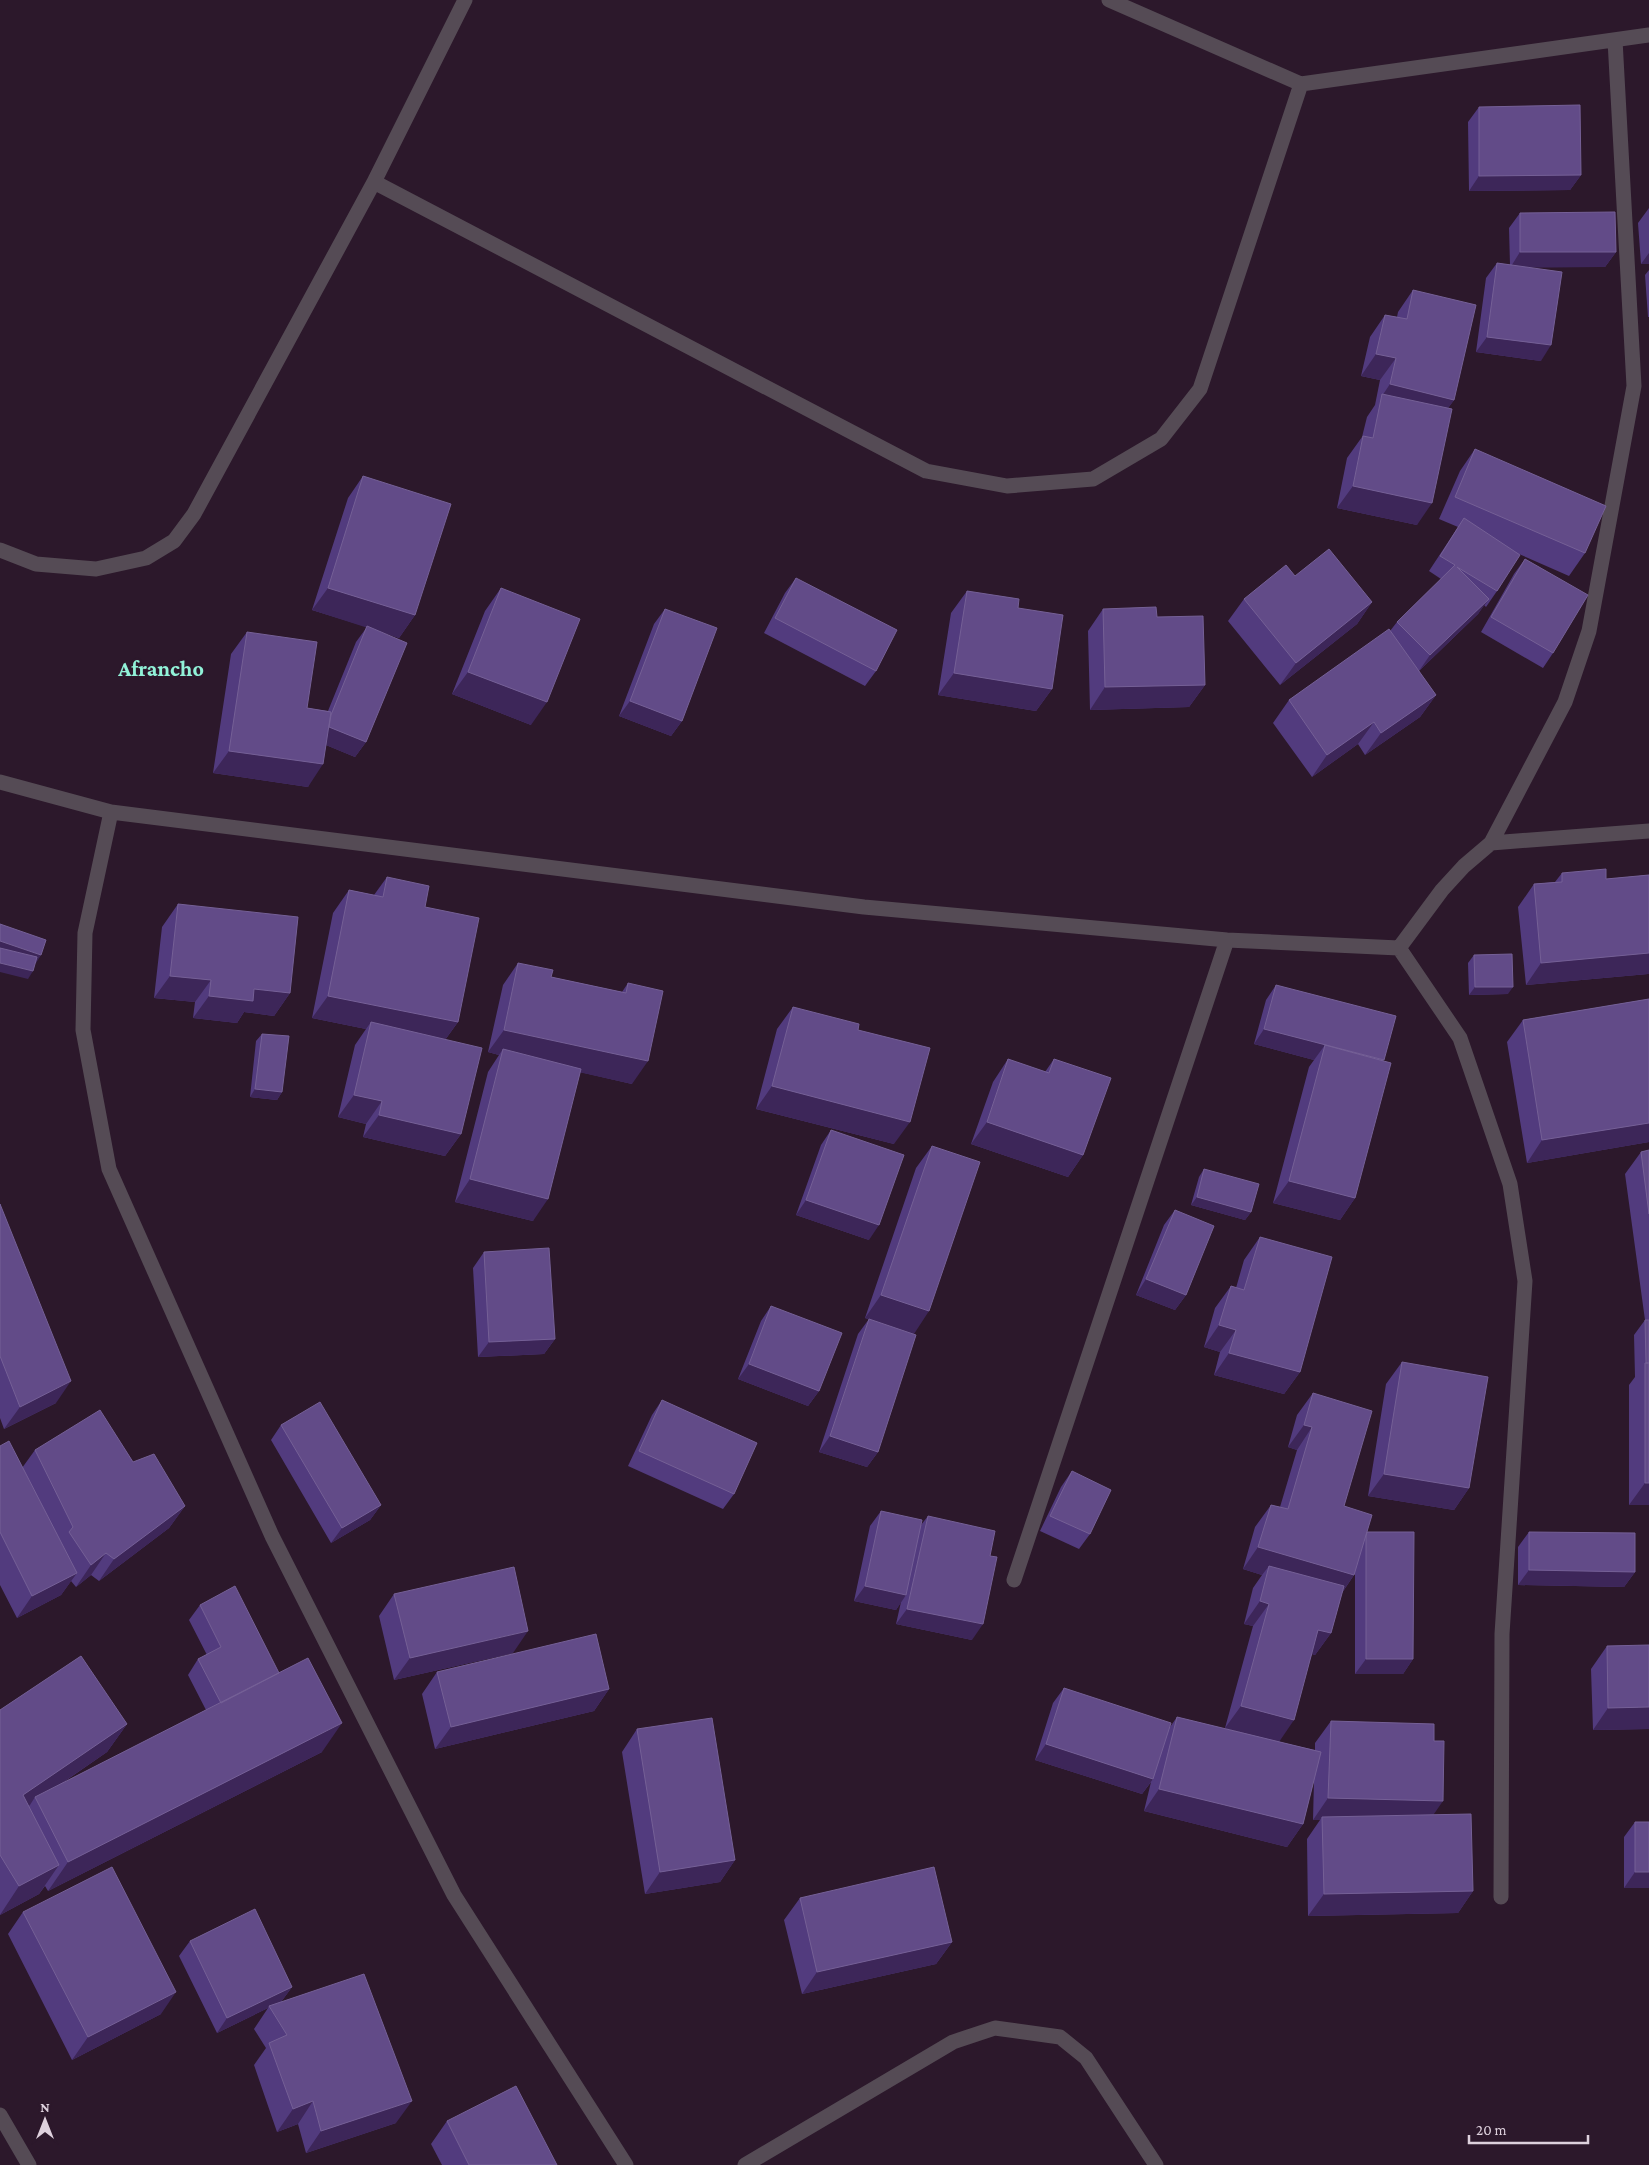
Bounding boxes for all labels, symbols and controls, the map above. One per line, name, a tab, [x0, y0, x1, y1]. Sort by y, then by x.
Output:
district label: Afrancho	[117, 656, 204, 681]
north arrow	[20, 2095, 70, 2145]
text: N	[40, 2099, 50, 2115]
scale bar	[1469, 2112, 1588, 2144]
text: 20 m	[1476, 2122, 1507, 2138]

